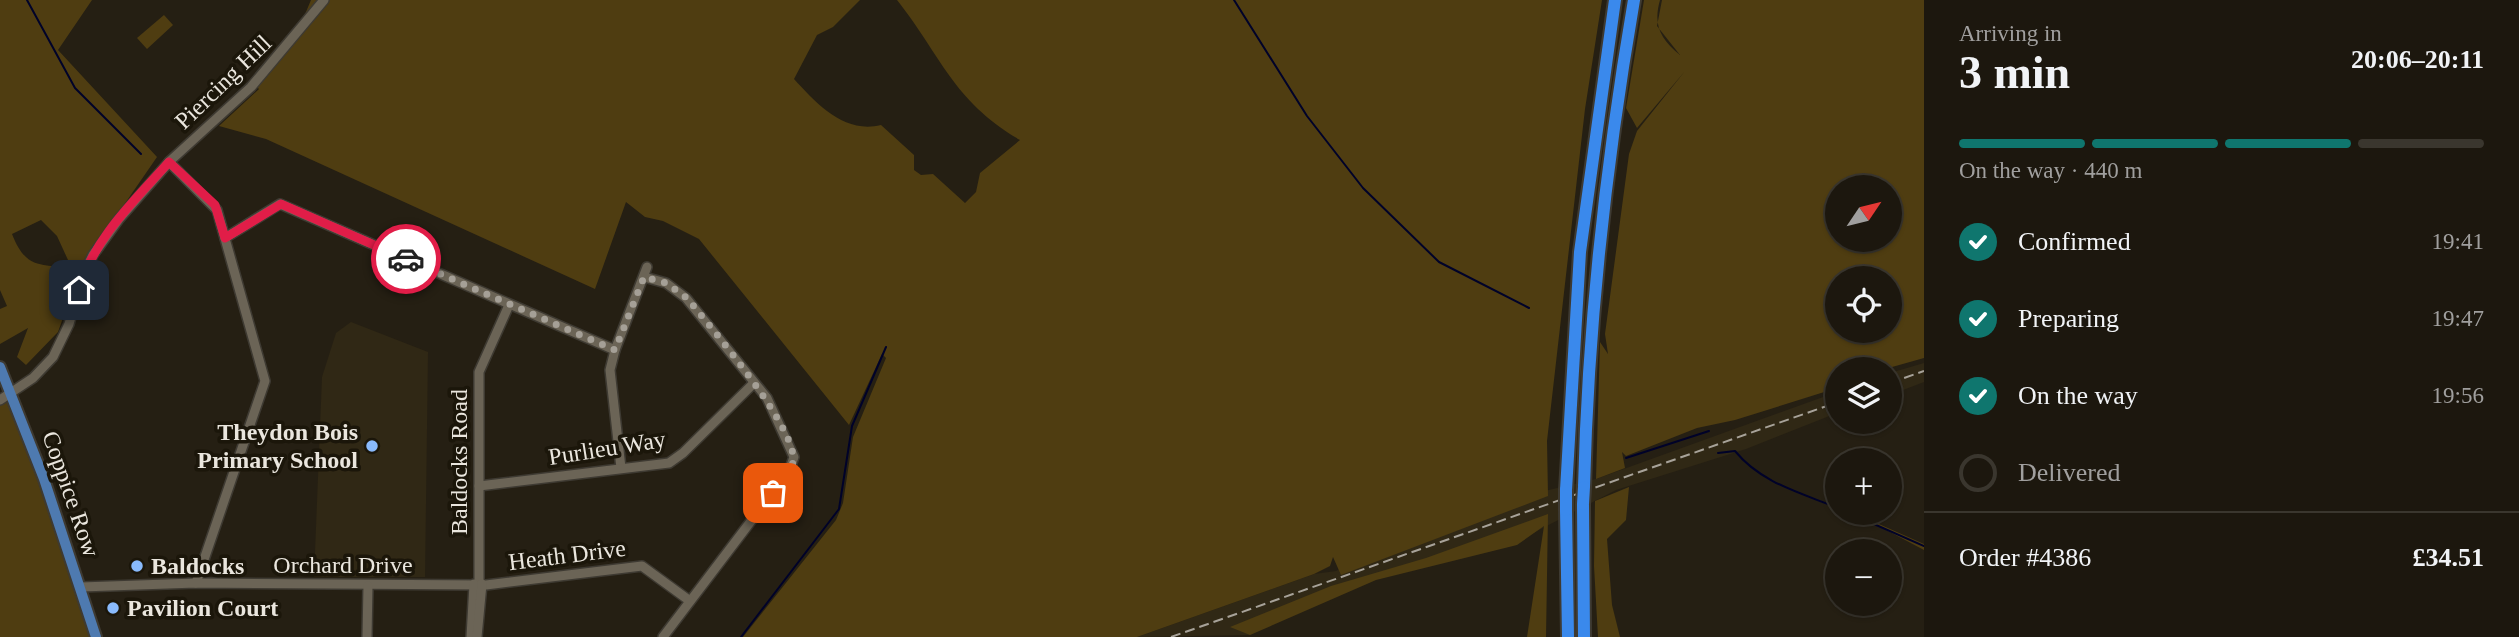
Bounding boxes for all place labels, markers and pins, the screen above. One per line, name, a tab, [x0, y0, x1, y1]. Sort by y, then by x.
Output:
pin	[49, 260, 109, 320]
place label: Theydon Bois Primary School	[197, 419, 358, 473]
marker: Theydon Bois Primary School	[364, 438, 380, 454]
pin	[743, 463, 803, 523]
place label: Baldocks	[151, 553, 244, 579]
marker: Baldocks	[129, 558, 145, 574]
place label: Pavilion Court	[127, 595, 278, 621]
marker: Pavilion Court	[105, 600, 121, 616]

